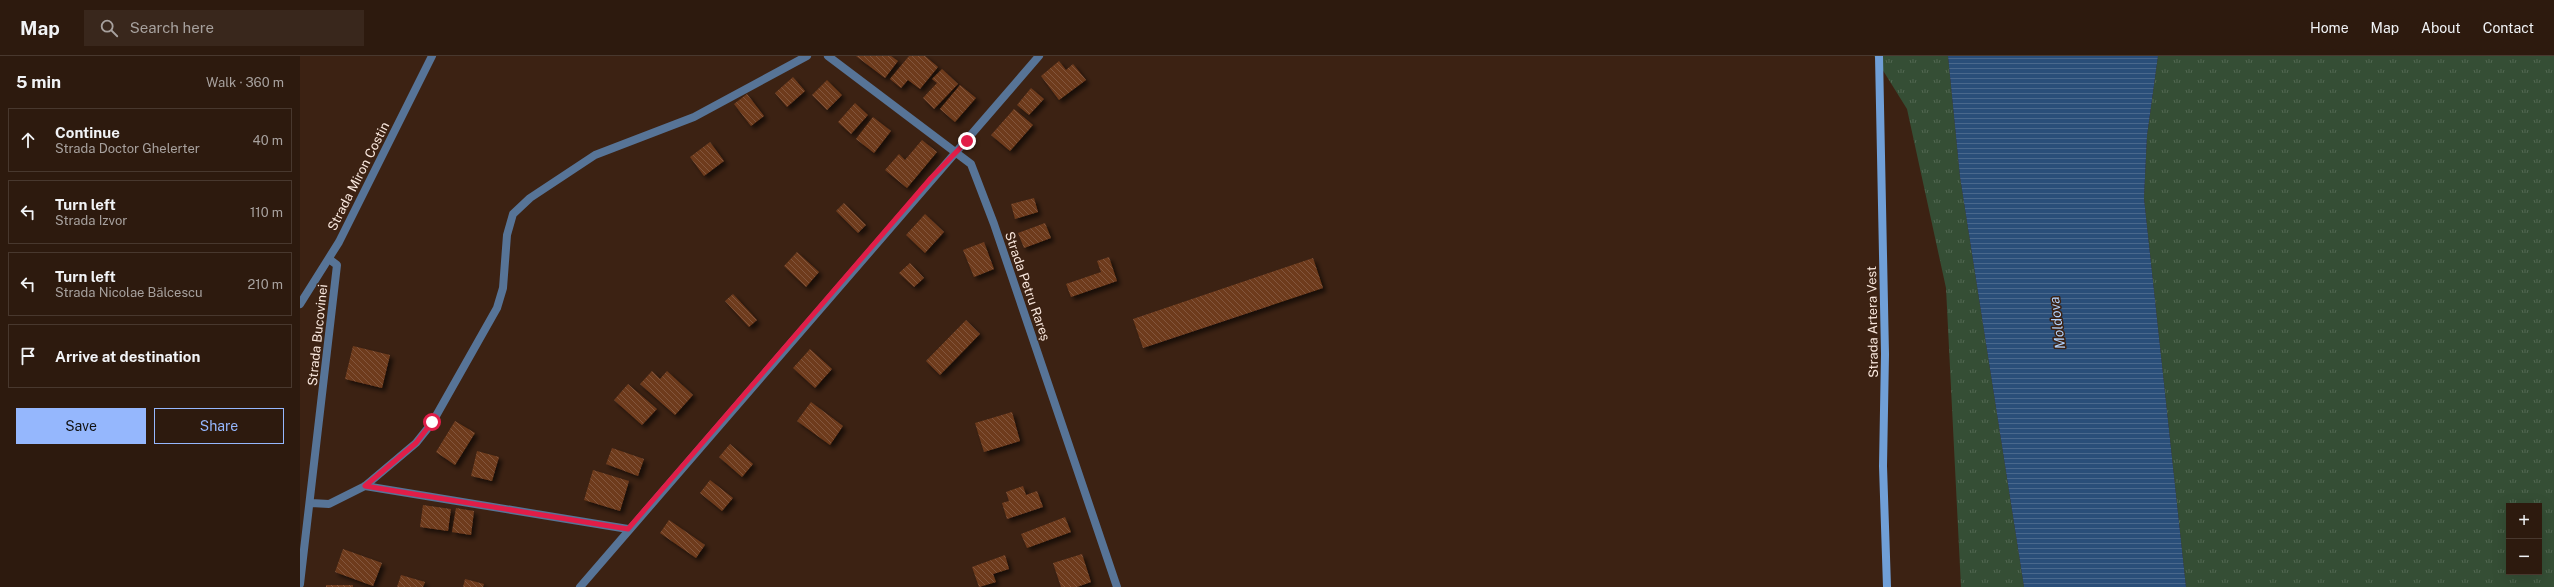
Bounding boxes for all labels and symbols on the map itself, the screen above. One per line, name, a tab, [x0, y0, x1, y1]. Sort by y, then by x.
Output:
street label: Strada Miron Costin	[325, 119, 392, 233]
route end	[958, 132, 976, 150]
street label: Strada Petru Rareș	[1002, 230, 1053, 343]
street label: Strada Artera Vest	[1864, 266, 1881, 378]
street label: Strada Bucovinei	[305, 283, 330, 387]
water label: Moldova	[2046, 296, 2068, 350]
route start	[423, 413, 441, 431]

